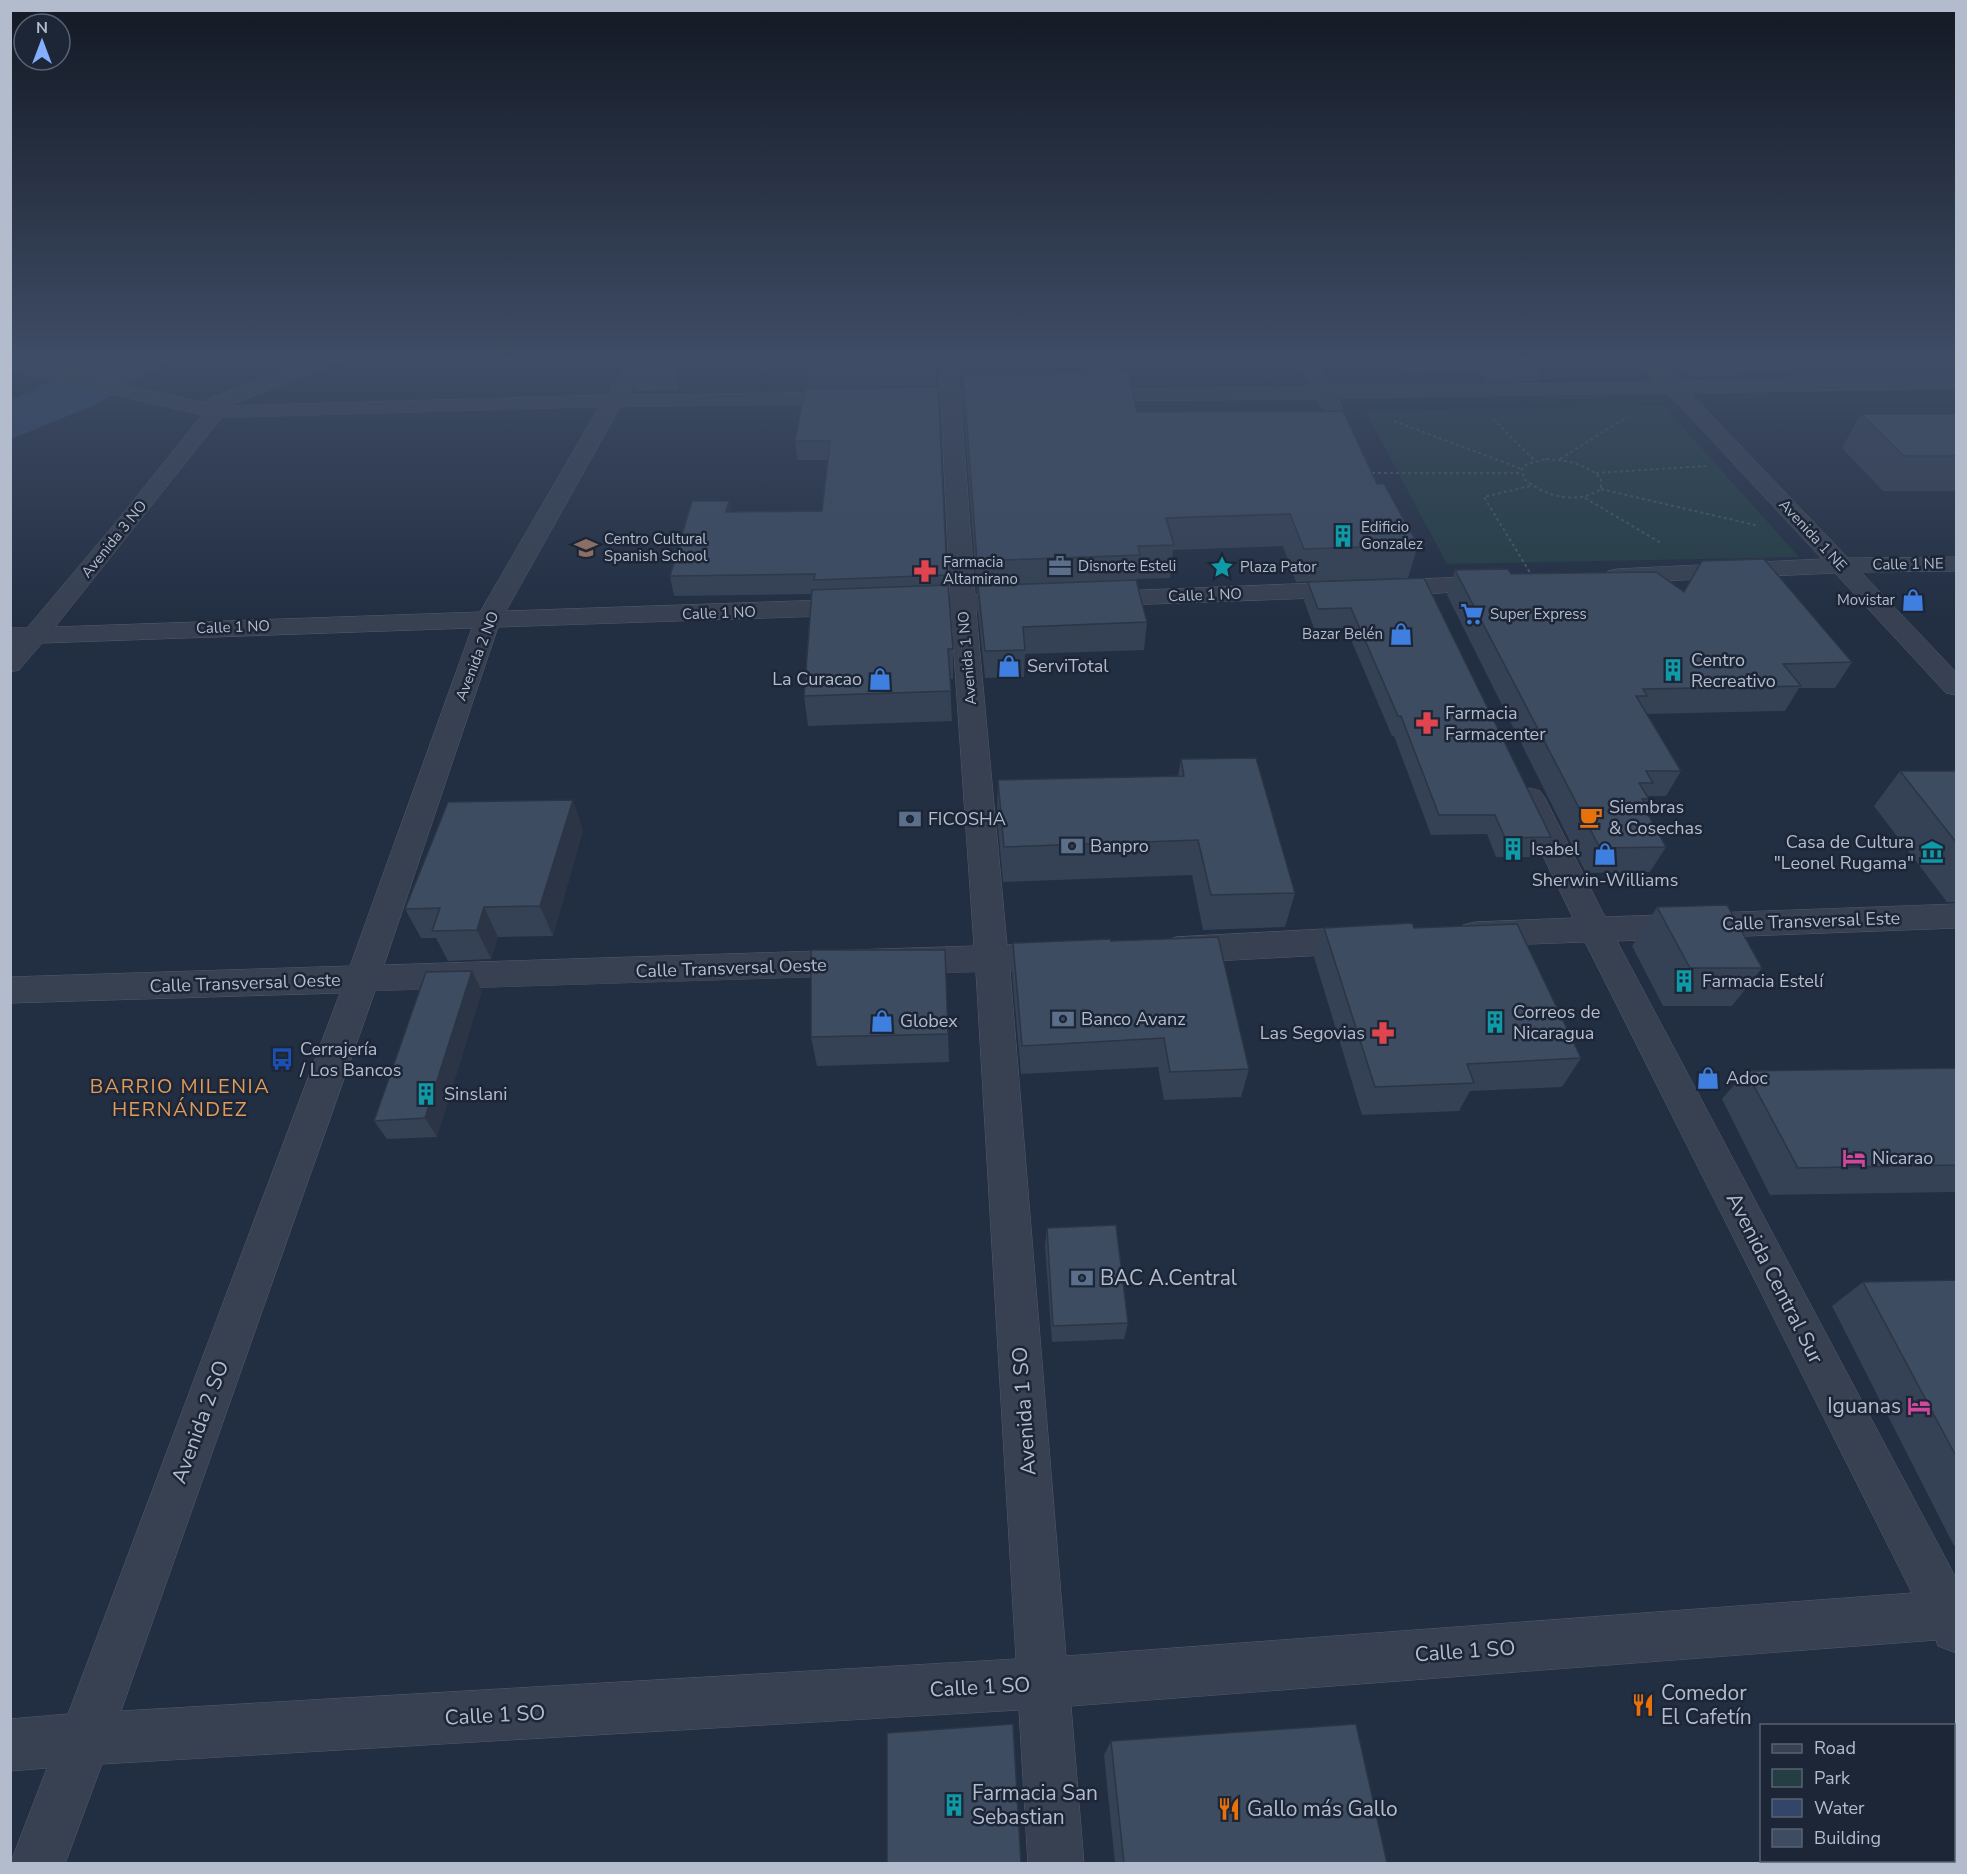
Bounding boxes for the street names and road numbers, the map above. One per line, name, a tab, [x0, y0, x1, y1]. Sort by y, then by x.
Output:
street label: Avenida 1 NE	[1775, 495, 1851, 575]
street label: Avenida 3 NO	[77, 496, 151, 582]
street label: Calle 1 NE	[1872, 553, 1944, 575]
street label: Calle 1 NO	[1168, 584, 1242, 606]
street label: Calle 1 NO	[682, 602, 756, 624]
street label: Avenida 2 NO	[451, 608, 503, 704]
street label: Avenida 1 NO	[953, 610, 981, 706]
street label: Calle 1 NO	[196, 616, 270, 638]
street label: Calle Transversal Este	[1722, 906, 1900, 936]
street label: Calle Transversal Oeste	[635, 953, 827, 983]
street label: Calle Transversal Oeste	[149, 968, 341, 998]
street label: Avenida Central Sur	[1720, 1188, 1830, 1369]
street label: Avenida 1 SO	[1006, 1346, 1042, 1476]
street label: Avenida 2 SO	[165, 1357, 235, 1487]
street label: Calle 1 SO	[1414, 1634, 1516, 1668]
street label: Calle 1 SO	[929, 1670, 1031, 1704]
street label: Calle 1 SO	[444, 1698, 546, 1732]

